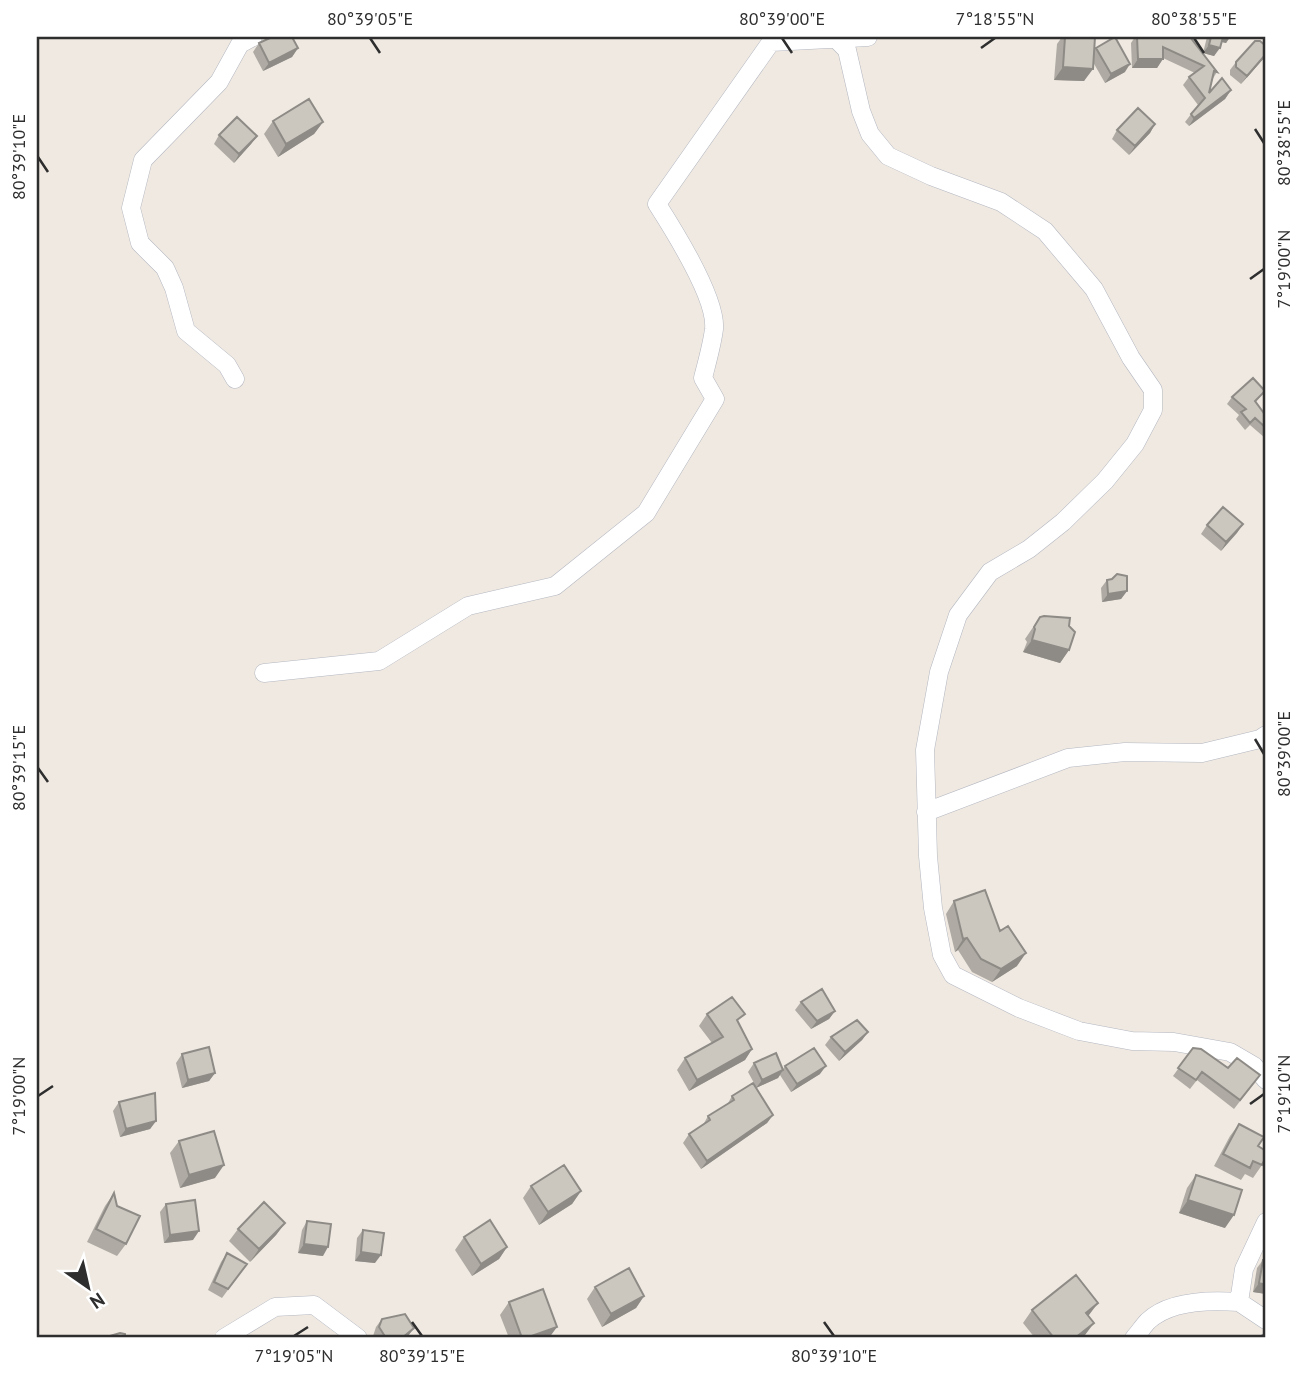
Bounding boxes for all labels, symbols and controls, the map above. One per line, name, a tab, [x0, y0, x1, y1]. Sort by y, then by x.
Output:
text: 80°39'05"E	[327, 7, 413, 30]
text: 80°39'00"E	[739, 7, 825, 30]
text: 7°18'55"N	[956, 7, 1034, 30]
text: 80°38'55"E	[1151, 7, 1237, 30]
text: 80°38'55"E	[1272, 100, 1295, 186]
text: 80°39'10"E	[7, 114, 30, 200]
text: 7°19'00"N	[1272, 230, 1295, 308]
text: 80°39'00"E	[1272, 711, 1295, 797]
text: 80°39'15"E	[7, 725, 30, 811]
text: 7°19'10"N	[1272, 1055, 1295, 1133]
text: 7°19'00"N	[7, 1057, 30, 1135]
north arrow	[52, 1252, 122, 1322]
text: N	[86, 1288, 109, 1315]
text: 7°19'05"N	[255, 1344, 333, 1367]
text: 80°39'15"E	[379, 1344, 465, 1367]
text: 80°39'10"E	[791, 1344, 877, 1367]

